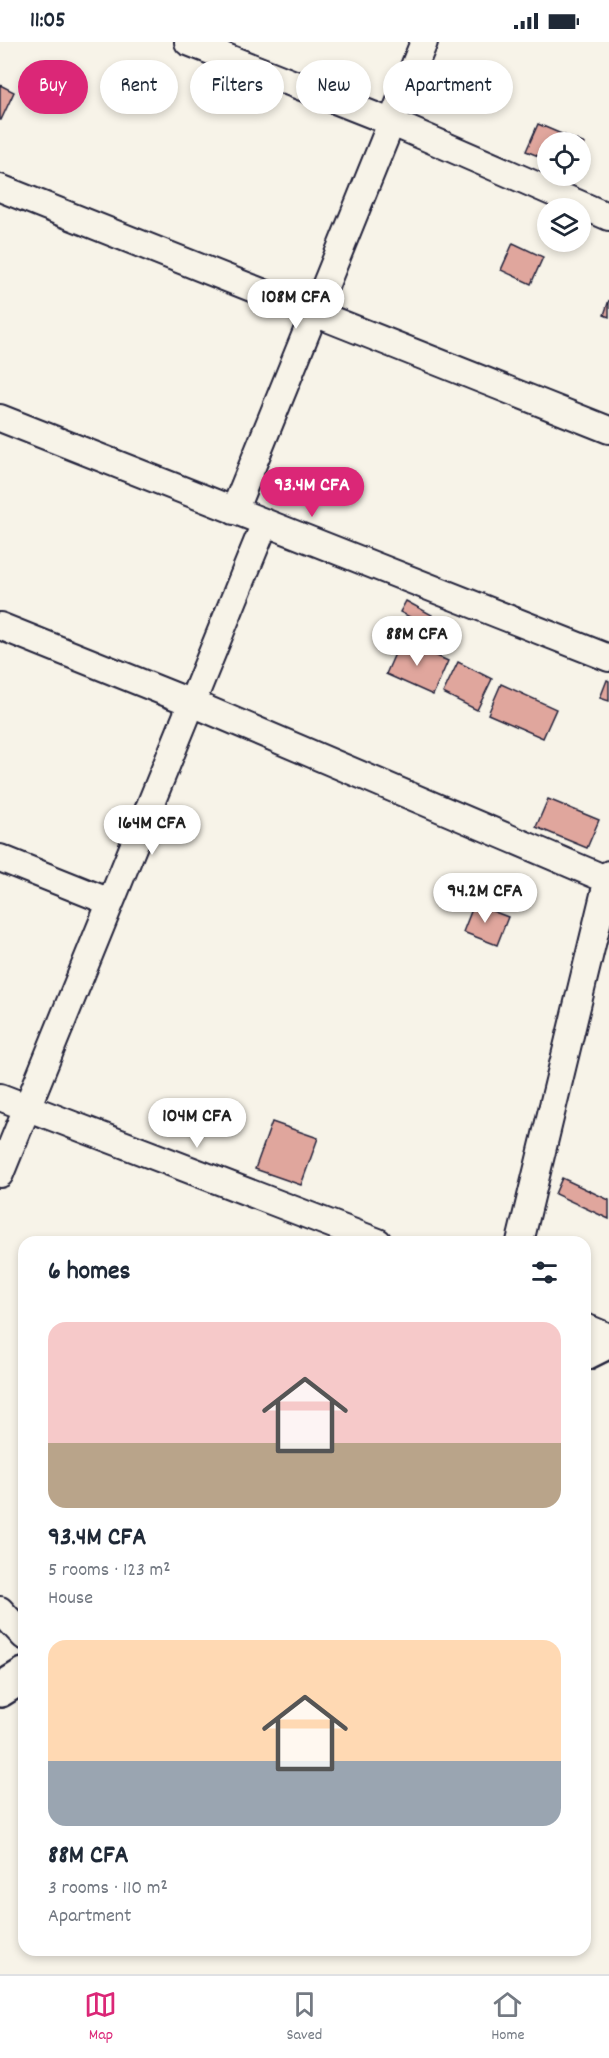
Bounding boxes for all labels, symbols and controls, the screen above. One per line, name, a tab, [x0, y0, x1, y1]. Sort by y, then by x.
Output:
text: 11:05	[30, 6, 65, 37]
chip: Buy	[18, 60, 88, 114]
chip: Rent	[100, 60, 178, 114]
chip: Filters	[190, 60, 284, 114]
chip: New	[296, 60, 371, 114]
chip: Apartment	[383, 60, 513, 114]
map controls	[537, 132, 591, 252]
button: locate	[537, 132, 591, 186]
button: layers	[537, 198, 591, 252]
pin: 108M CFA	[234, 279, 358, 330]
text: 108M CFA	[261, 284, 331, 312]
pin: 93.4M CFA	[243, 467, 381, 518]
text: 93.4M CFA	[274, 472, 350, 500]
pin: 88M CFA	[362, 616, 472, 667]
text: 88M CFA	[386, 621, 448, 649]
pin: 164M CFA	[90, 805, 214, 856]
text: 164M CFA	[118, 810, 186, 838]
pin: 94.2M CFA	[416, 873, 554, 924]
text: 94.2M CFA	[447, 878, 523, 906]
pin: 104M CFA	[135, 1098, 259, 1149]
text: 104M CFA	[162, 1103, 232, 1131]
text: 6 homes	[48, 1254, 130, 1291]
icon: filters	[528, 1256, 561, 1289]
icon: home	[251, 1361, 359, 1469]
text: 93.4M CFA	[48, 1520, 146, 1557]
text: 5 rooms · 123 m²	[48, 1557, 171, 1585]
text: House	[48, 1585, 93, 1613]
icon: home	[251, 1679, 359, 1787]
text: 88M CFA	[48, 1838, 129, 1875]
text: 3 rooms · 110 m²	[48, 1875, 168, 1903]
text: Apartment	[48, 1903, 131, 1931]
tab: Map	[84, 1988, 117, 2047]
tab: Saved	[286, 1988, 322, 2047]
tab: Home	[491, 1988, 525, 2047]

